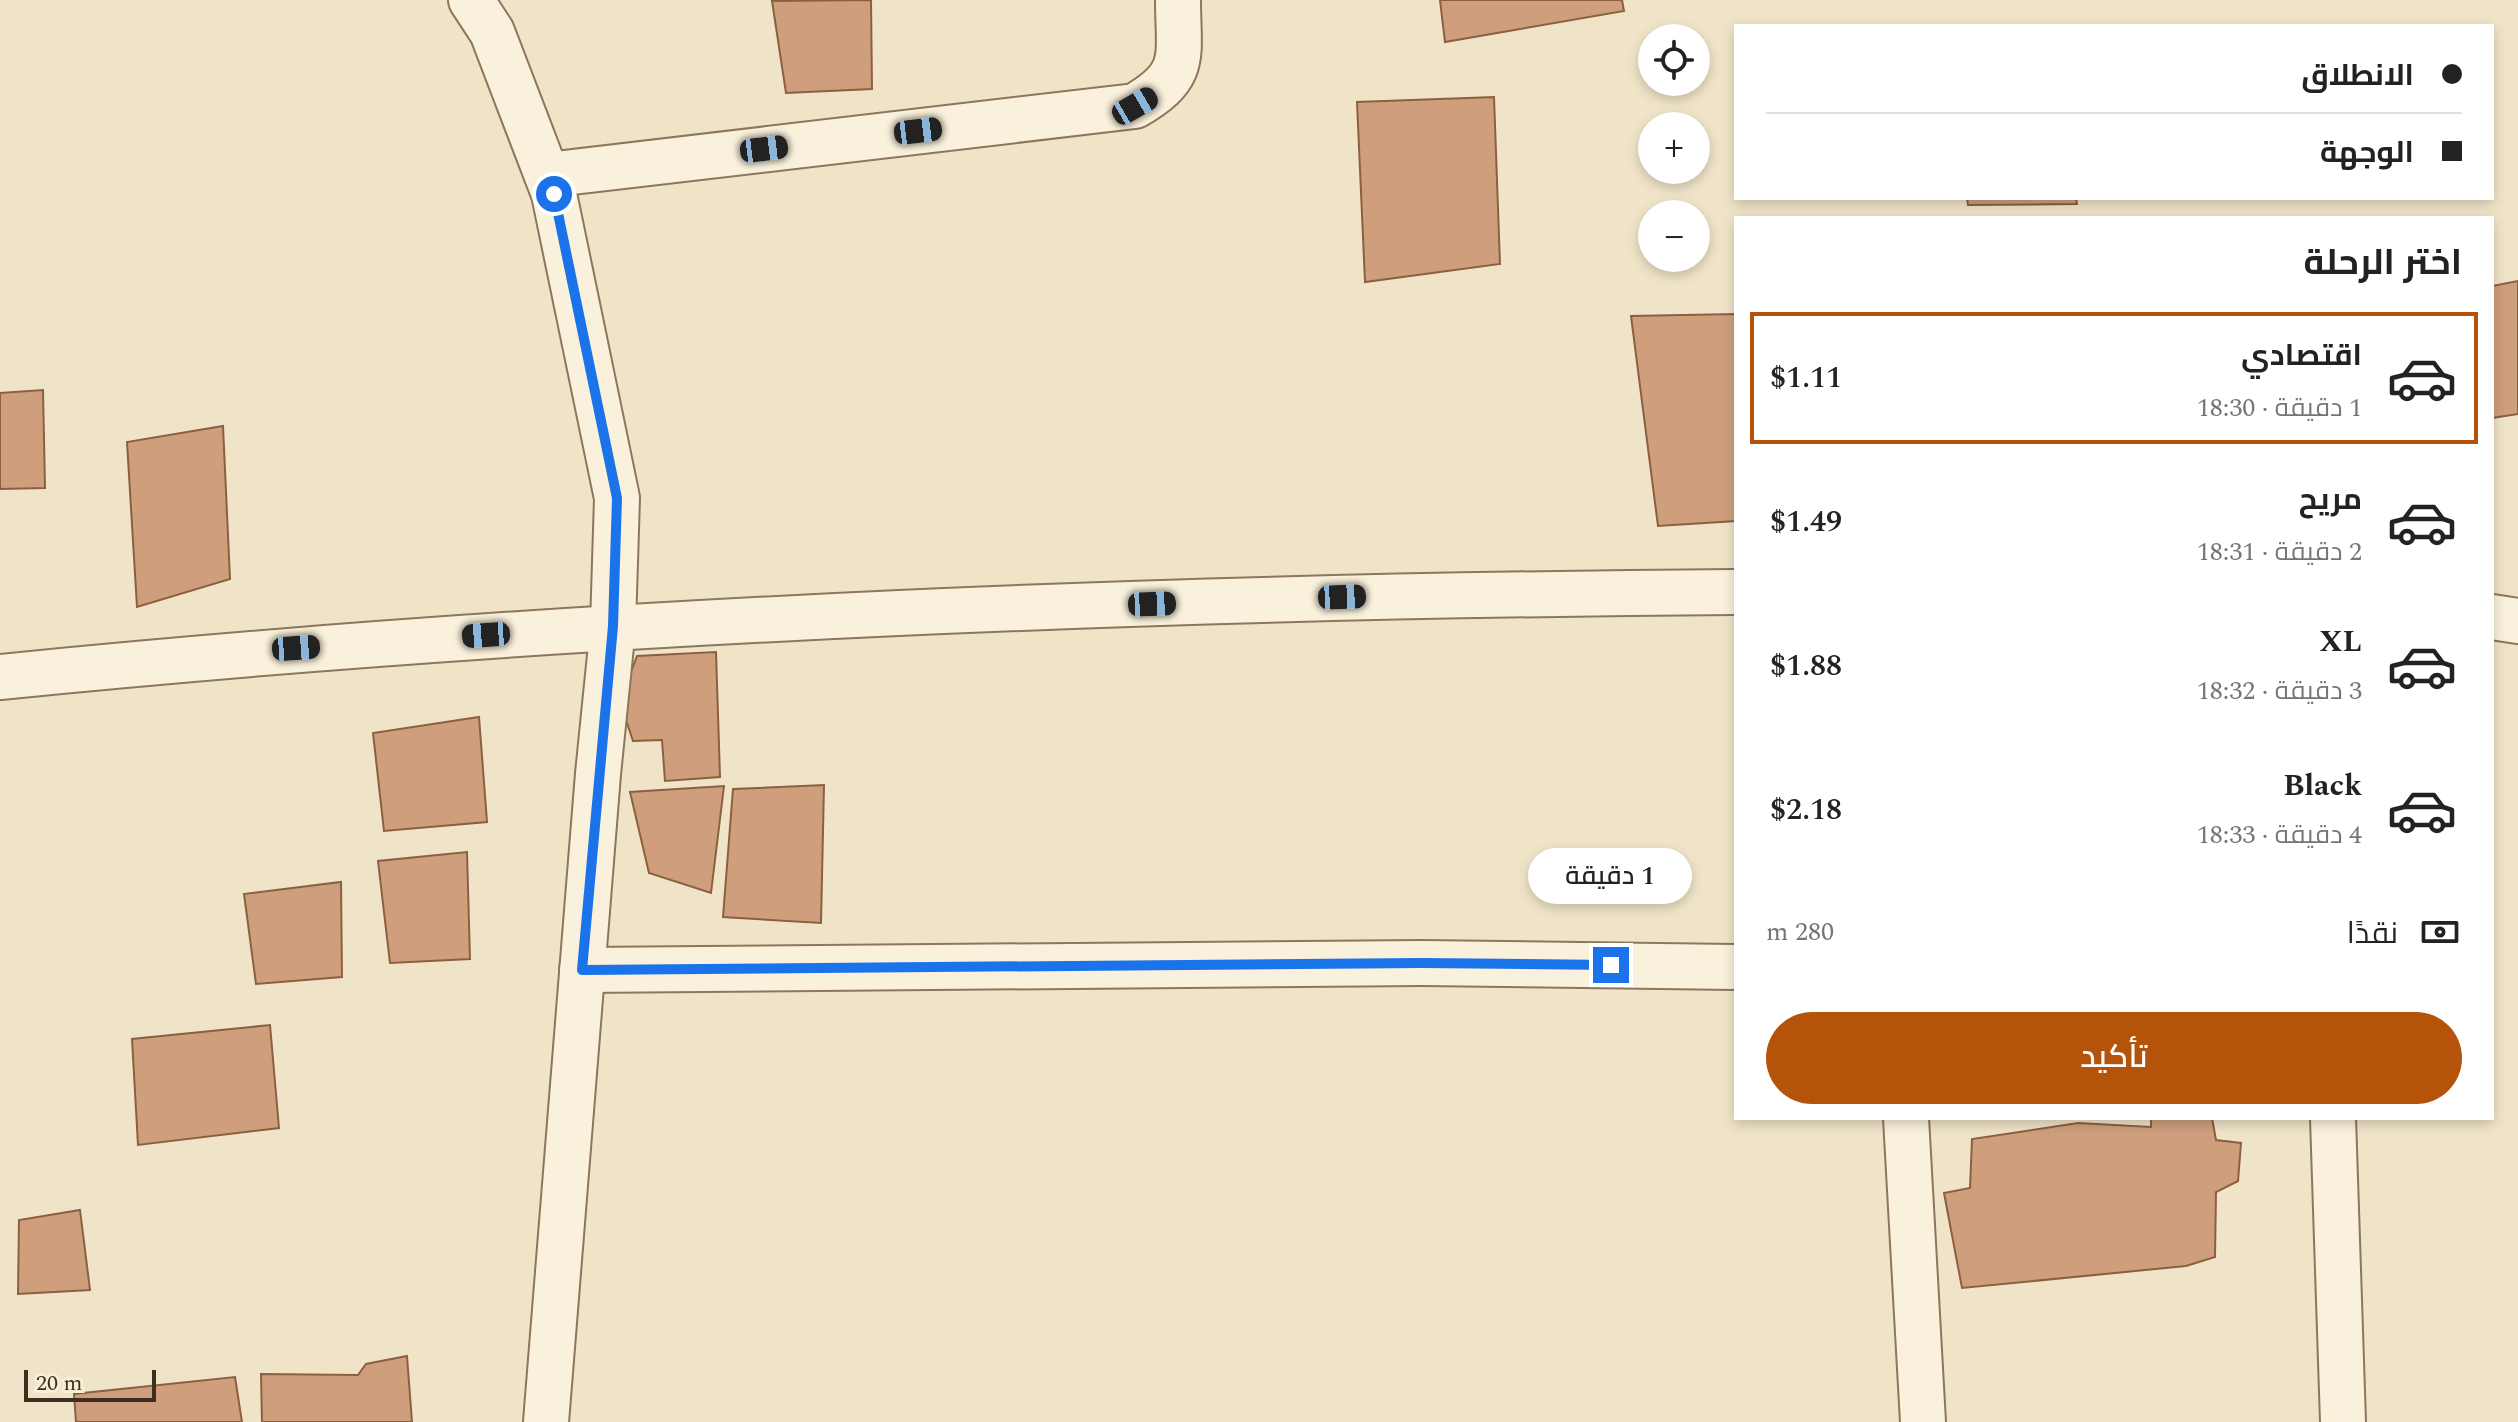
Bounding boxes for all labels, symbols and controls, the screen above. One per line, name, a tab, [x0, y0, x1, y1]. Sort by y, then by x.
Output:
map controls	[1638, 24, 1710, 272]
button: locate	[1638, 24, 1710, 96]
text: الانطلاق	[2301, 53, 2414, 99]
car	[1108, 84, 1162, 128]
button: +	[1638, 112, 1710, 184]
car	[893, 116, 943, 146]
text: الوجهة	[2320, 130, 2414, 176]
car	[739, 134, 789, 164]
route start	[536, 176, 572, 212]
button: −	[1638, 200, 1710, 272]
text: اختر الرحلة	[2303, 236, 2462, 291]
text: اقتصادي	[2241, 333, 2362, 379]
icon: car	[2386, 342, 2458, 414]
text: $1.11	[1770, 355, 1842, 401]
text: 1 دقيقة · 18:30	[2197, 388, 2362, 428]
text: مريح	[2299, 477, 2362, 523]
icon: car	[2386, 486, 2458, 558]
text: $1.49	[1770, 499, 1842, 545]
text: 2 دقيقة · 18:31	[2197, 532, 2362, 572]
car	[1318, 584, 1366, 610]
car	[1128, 591, 1176, 617]
text: XL	[2319, 619, 2362, 665]
car	[461, 621, 511, 649]
icon: car	[2386, 630, 2458, 702]
car	[271, 634, 321, 662]
text: $1.88	[1770, 643, 1842, 689]
text: 3 دقيقة · 18:32	[2197, 671, 2362, 711]
text: Black	[2283, 763, 2362, 809]
icon: car	[2386, 774, 2458, 846]
text: $2.18	[1770, 787, 1842, 833]
text: 4 دقيقة · 18:33	[2197, 815, 2362, 855]
callout: 1 دقيقة	[1529, 849, 1693, 905]
text: 1 دقيقة	[1565, 856, 1655, 896]
icon: cash	[2418, 910, 2462, 954]
text: نقدًا	[2347, 911, 2398, 957]
text: 280 m	[1766, 912, 1834, 952]
route end	[1593, 947, 1629, 983]
button: تأكيد	[1766, 1012, 2462, 1104]
scale bar	[24, 1366, 156, 1402]
text: 20 m	[36, 1367, 82, 1400]

